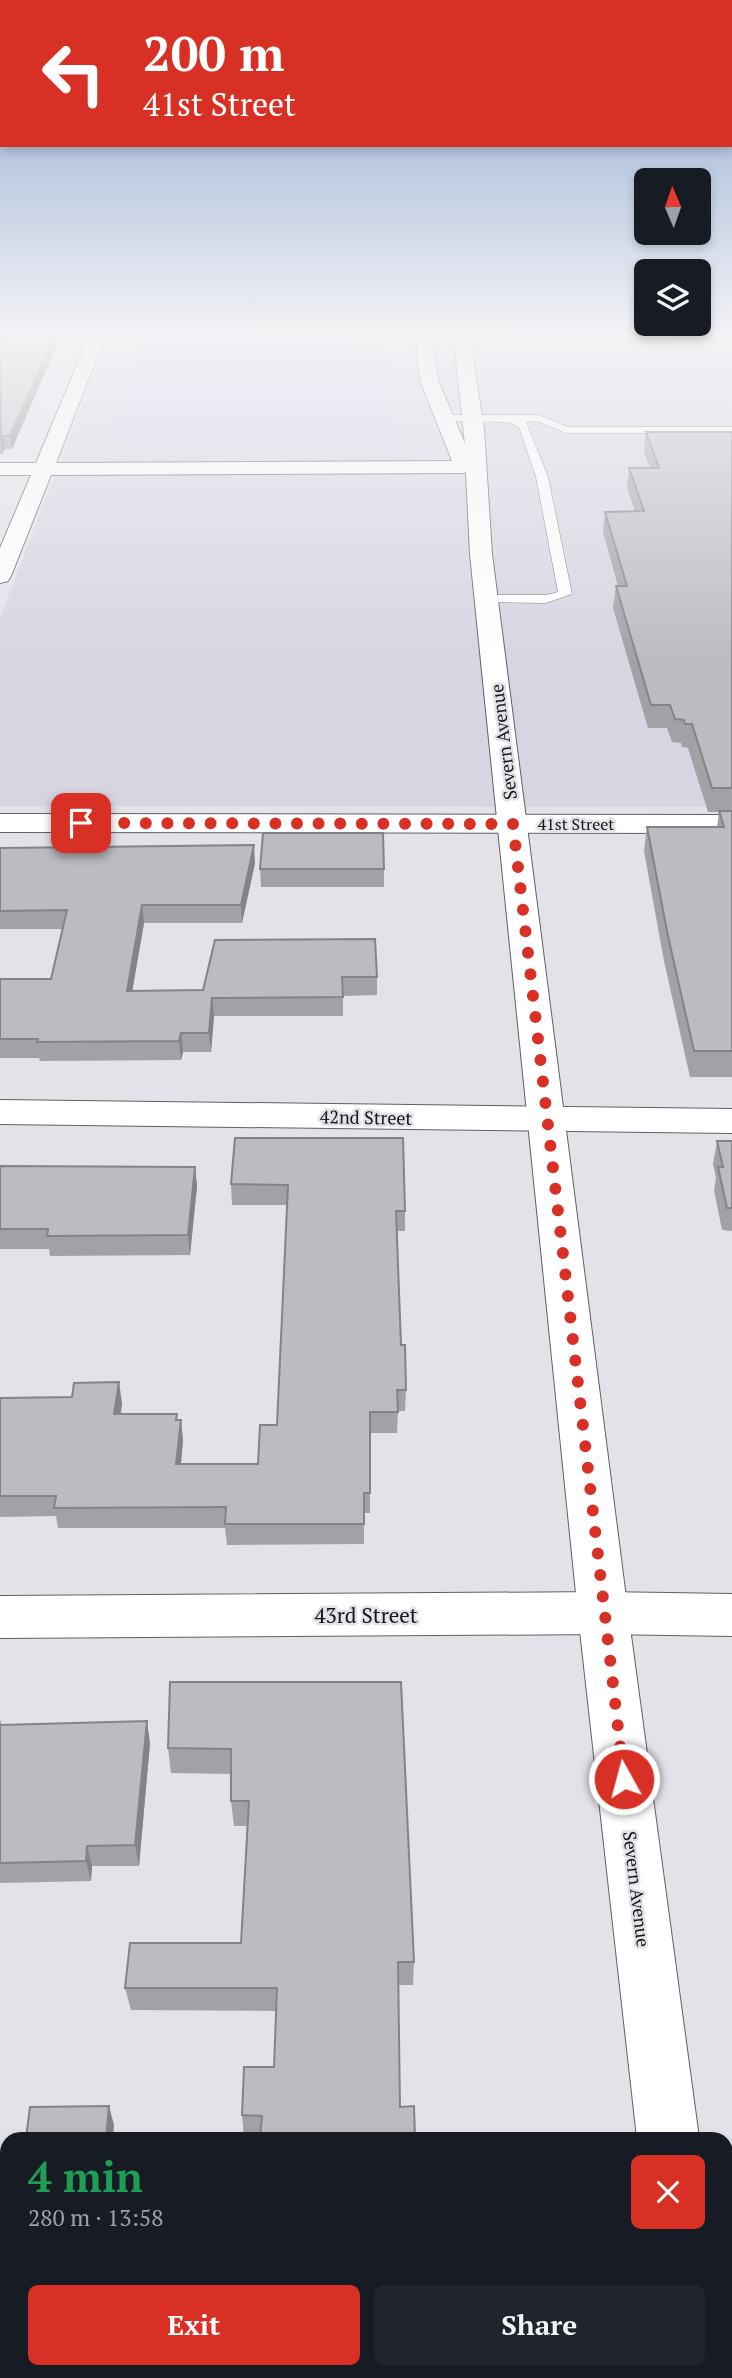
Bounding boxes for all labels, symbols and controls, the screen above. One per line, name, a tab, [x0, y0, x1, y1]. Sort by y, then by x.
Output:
text: 200 m	[143, 20, 285, 85]
icon: left	[28, 28, 119, 119]
text: 41st Street	[143, 83, 296, 125]
north arrow	[634, 168, 710, 245]
map controls	[634, 168, 711, 336]
button: layers	[634, 259, 711, 336]
street label: Severn Avenue	[484, 683, 522, 801]
pin	[51, 793, 111, 853]
icon: arrive	[62, 804, 100, 842]
street label: 41st Street	[538, 813, 614, 835]
street label: 42nd Street	[320, 1104, 413, 1130]
street label: 43rd Street	[314, 1601, 418, 1629]
position arrow	[587, 1742, 661, 1816]
street label: Severn Avenue	[618, 1830, 656, 1948]
text: 4 min	[28, 2148, 143, 2204]
button: close	[631, 2155, 705, 2229]
text: 280 m · 13:58	[28, 2202, 163, 2233]
button: Exit	[28, 2285, 360, 2365]
button: Share	[374, 2285, 705, 2365]

